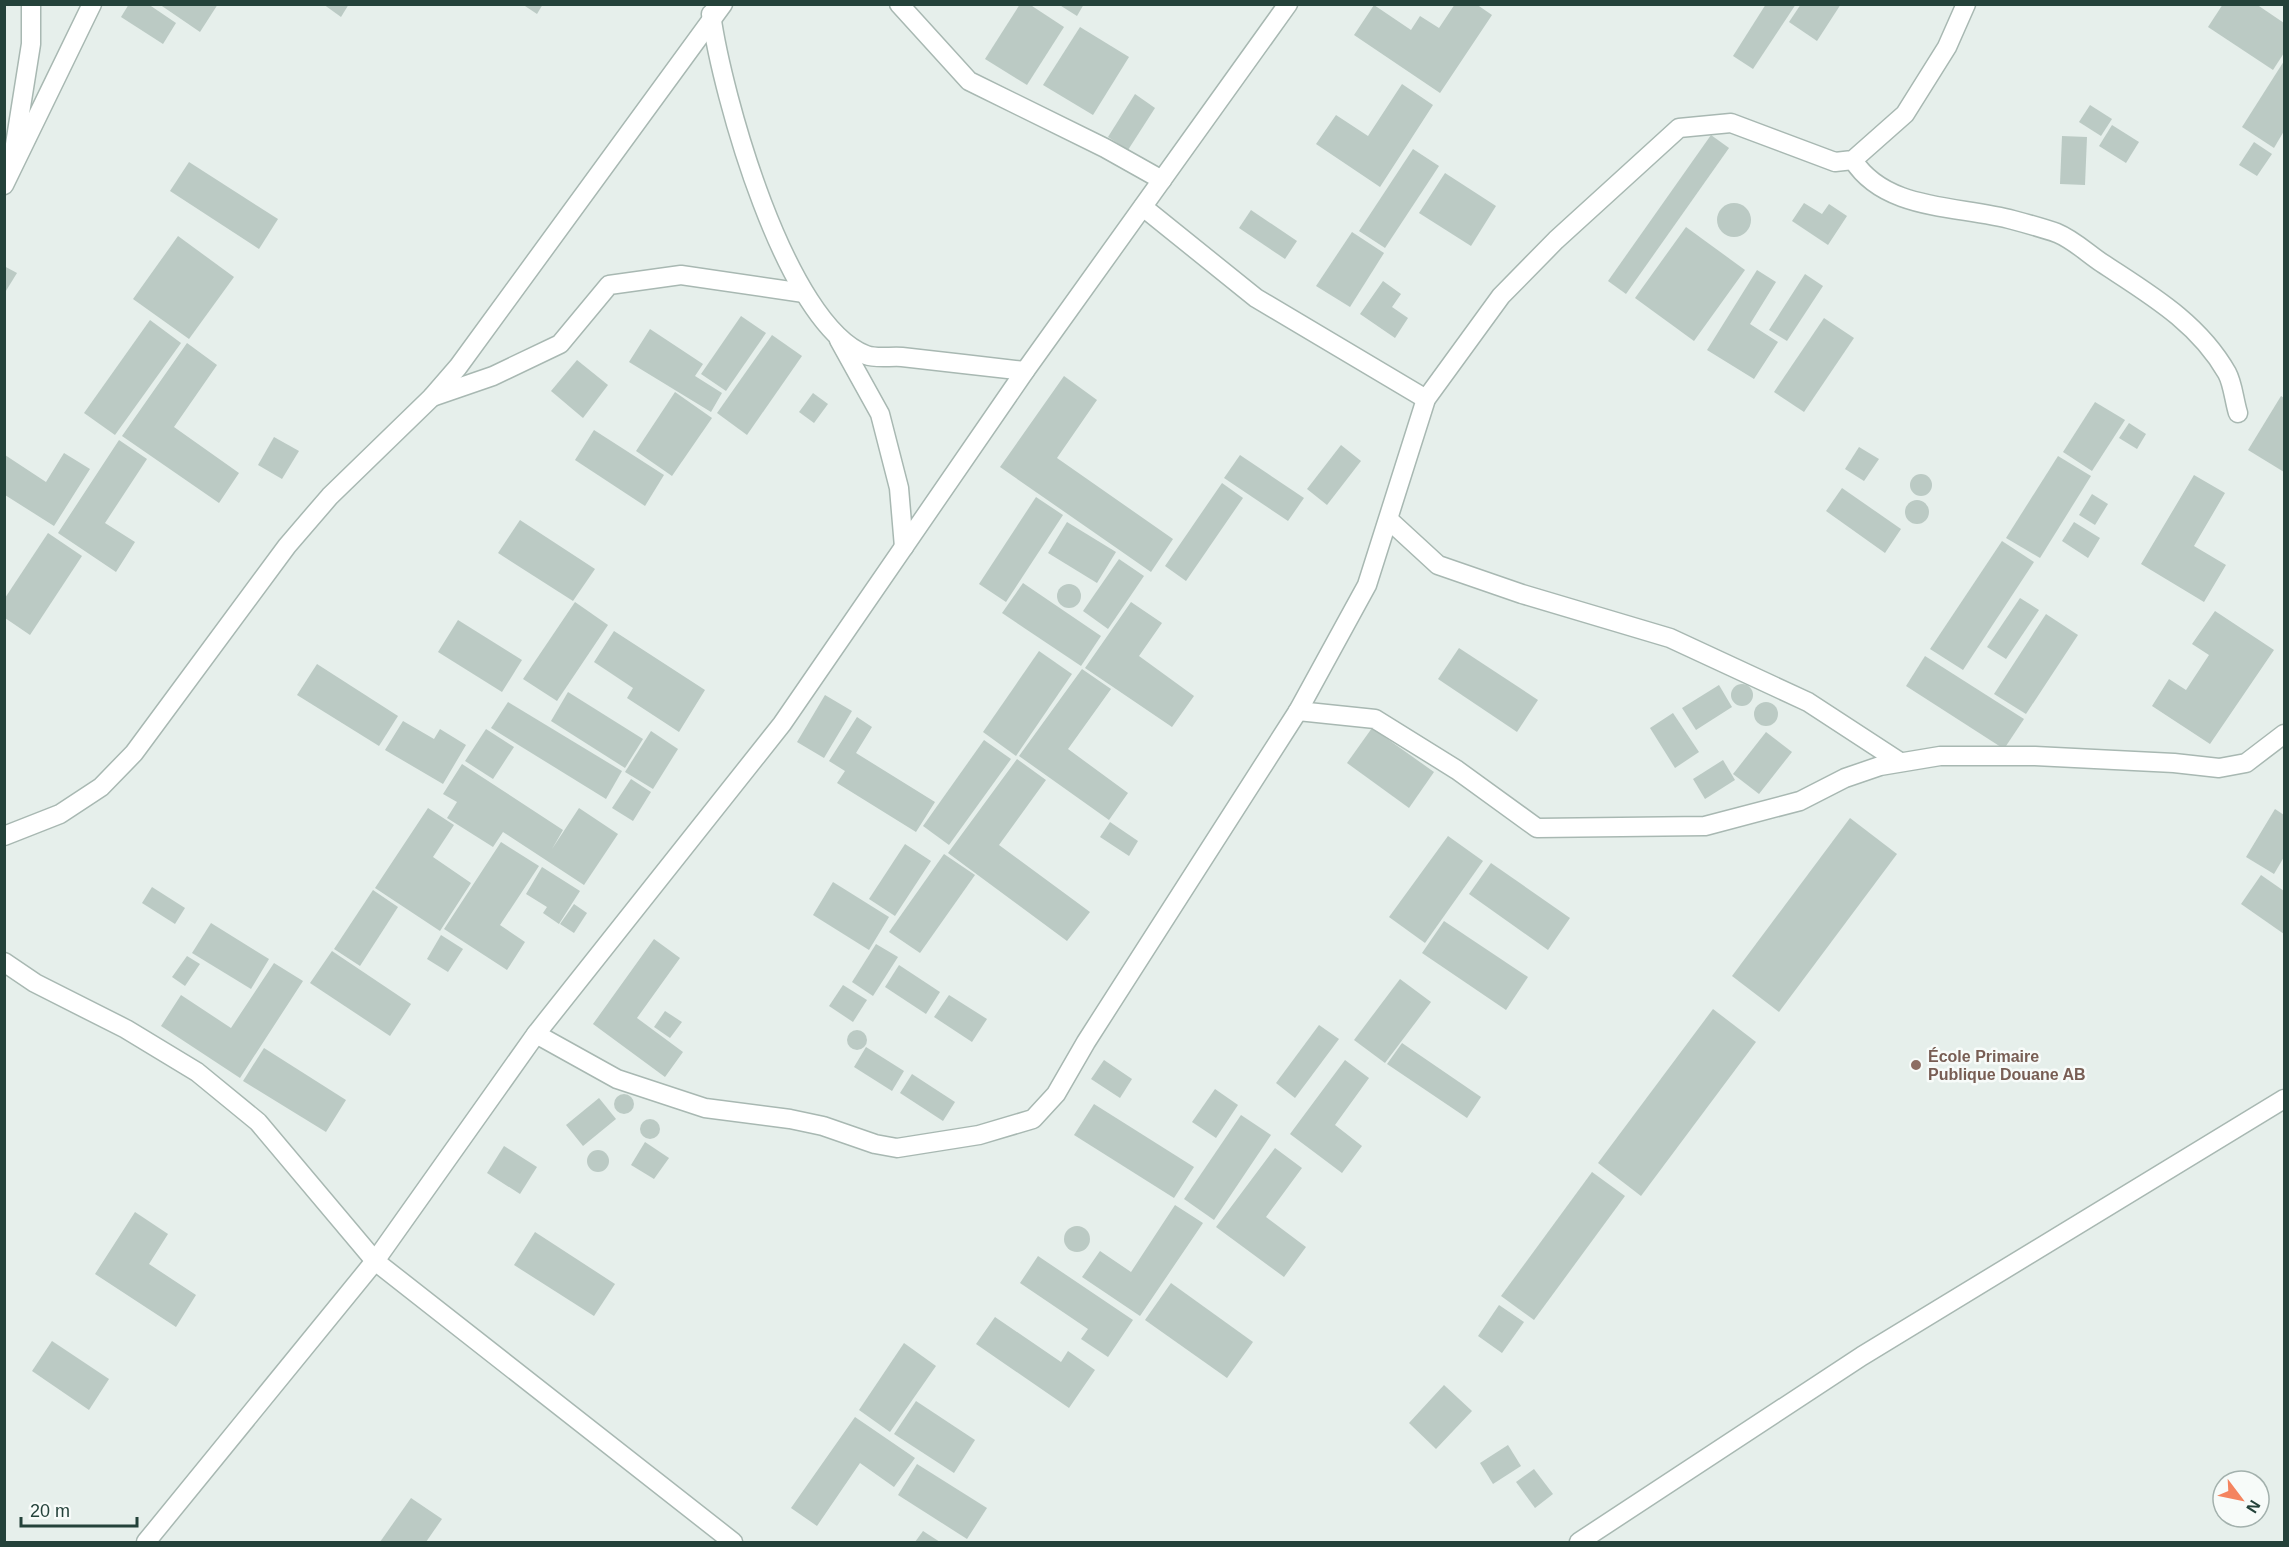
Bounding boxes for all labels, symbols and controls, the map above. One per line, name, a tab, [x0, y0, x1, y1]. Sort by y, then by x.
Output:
place label: École Primaire Publique Douane AB	[1928, 1047, 2086, 1083]
marker: École Primaire Publique Douane AB	[1909, 1058, 1923, 1072]
north arrow	[2211, 1469, 2271, 1529]
scale bar	[21, 1490, 136, 1528]
text: N	[2243, 1497, 2264, 1516]
text: 20 m	[30, 1501, 70, 1521]

